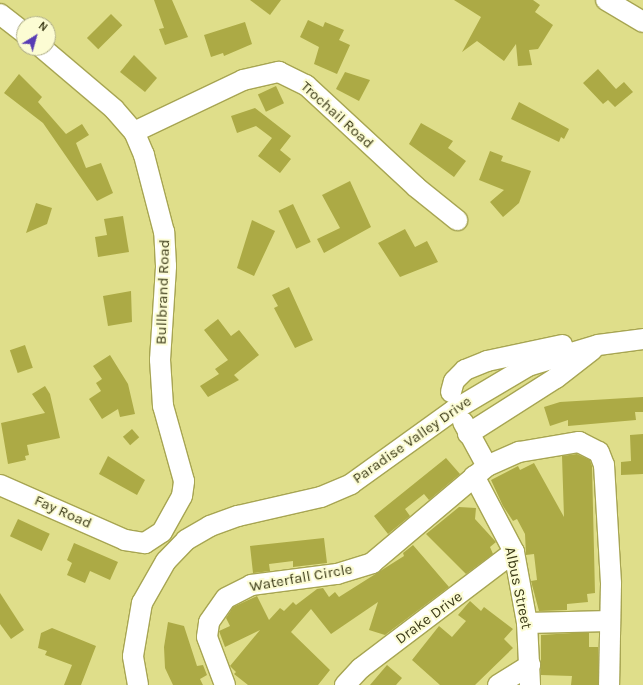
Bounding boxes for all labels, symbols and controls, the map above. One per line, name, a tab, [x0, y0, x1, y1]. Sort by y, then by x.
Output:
north arrow	[16, 16, 56, 56]
text: N	[36, 19, 50, 34]
street label: Trochail Road	[297, 78, 377, 152]
street label: Bullbrand Road	[152, 239, 174, 345]
street label: Paradise Valley Drive	[349, 392, 475, 488]
street label: Fay Road	[32, 491, 94, 533]
street label: Albus Street	[501, 545, 535, 631]
street label: Waterfall Circle	[248, 560, 354, 596]
street label: Drake Drive	[392, 588, 466, 648]

